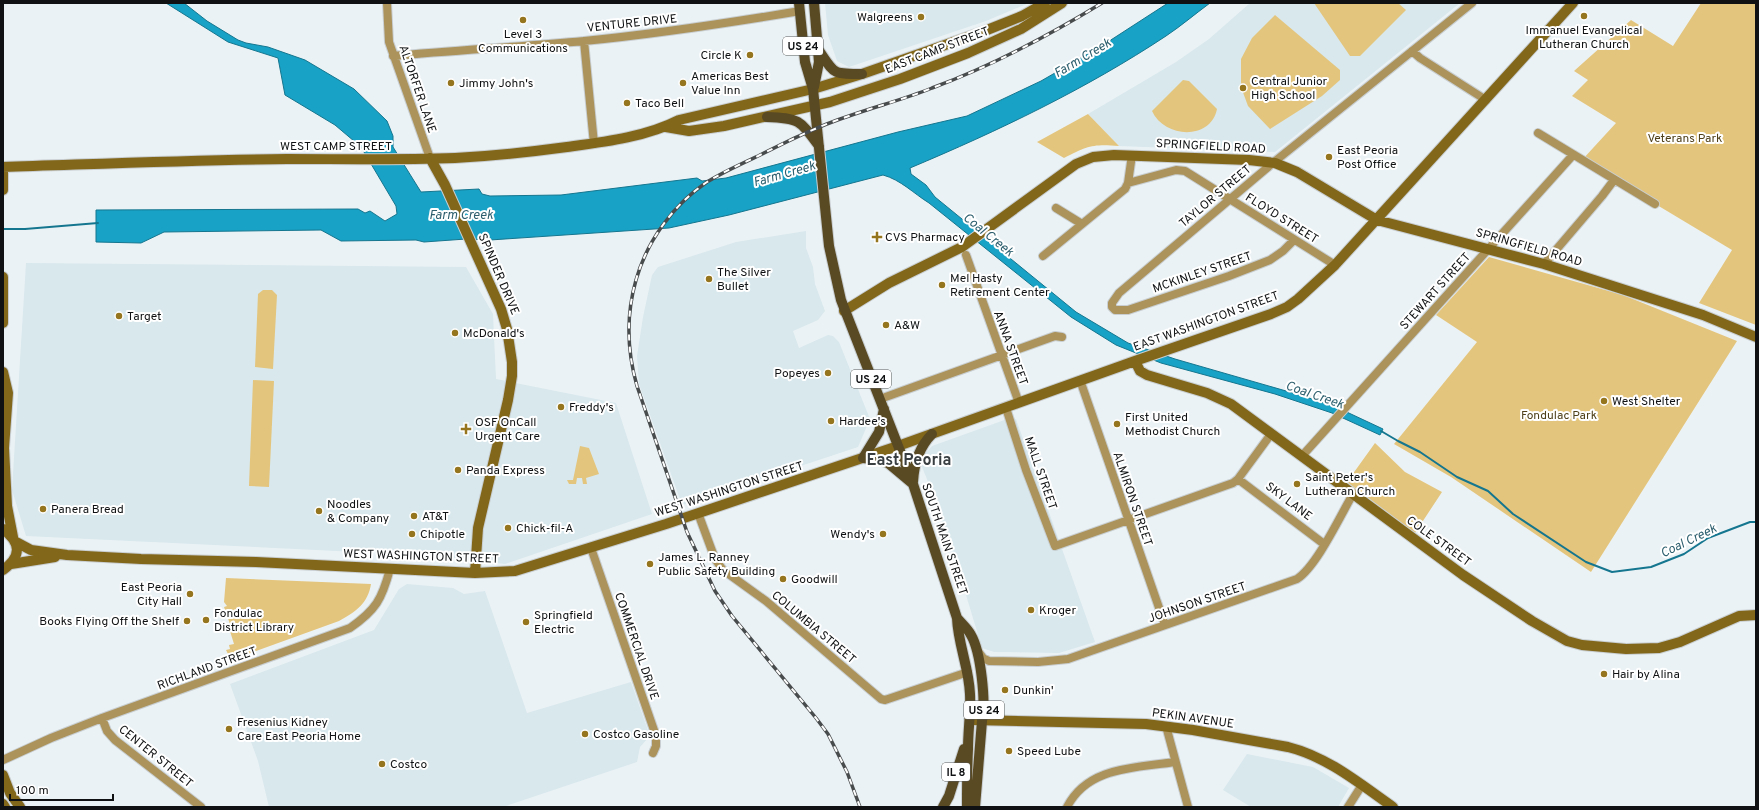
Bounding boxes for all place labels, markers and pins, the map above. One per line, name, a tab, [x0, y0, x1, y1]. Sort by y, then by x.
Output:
place label: Walgreens	[857, 10, 913, 26]
marker: Immanuel Evangelical Lutheran Church	[1579, 11, 1589, 21]
marker: Walgreens	[916, 12, 926, 22]
marker: Level 3 Communications	[518, 15, 528, 25]
place label: Immanuel Evangelical Lutheran Church	[1526, 23, 1642, 53]
place label: Level 3 Communications	[478, 27, 568, 57]
place label: Circle K	[700, 48, 742, 64]
marker: Circle K	[745, 50, 755, 60]
place label: Americas Best Value Inn	[691, 69, 769, 99]
place label: Central Junior High School	[1251, 74, 1328, 104]
place label: Jimmy John's	[459, 76, 533, 92]
marker: Jimmy John's	[446, 78, 456, 88]
marker: Americas Best Value Inn	[678, 78, 688, 88]
marker: Central Junior High School	[1238, 83, 1248, 93]
place label: Taco Bell	[635, 96, 684, 112]
marker: Taco Bell	[622, 98, 632, 108]
place label: East Peoria Post Office	[1337, 143, 1398, 173]
marker: East Peoria Post Office	[1324, 152, 1334, 162]
place label: CVS Pharmacy	[885, 230, 965, 246]
marker: CVS Pharmacy	[872, 232, 882, 242]
place label: The Silver Bullet	[717, 265, 771, 295]
place label: Mel Hasty Retirement Center	[950, 271, 1050, 301]
marker: The Silver Bullet	[704, 274, 714, 284]
marker: Mel Hasty Retirement Center	[937, 280, 947, 290]
place label: Target	[127, 309, 162, 325]
marker: Target	[114, 311, 124, 321]
place label: A&W	[894, 318, 920, 334]
marker: A&W	[881, 320, 891, 330]
place label: McDonald's	[463, 326, 525, 342]
marker: McDonald's	[450, 328, 460, 338]
place label: Popeyes	[774, 366, 820, 382]
marker: Popeyes	[823, 368, 833, 378]
place label: West Shelter	[1612, 394, 1681, 410]
marker: West Shelter	[1599, 396, 1609, 406]
place label: Freddy's	[569, 400, 614, 416]
marker: Freddy's	[556, 402, 566, 412]
place label: First United Methodist Church	[1125, 410, 1220, 440]
place label: Hardee's	[839, 414, 886, 430]
place label: OSF OnCall Urgent Care	[475, 415, 540, 445]
marker: Hardee's	[826, 416, 836, 426]
marker: First United Methodist Church	[1112, 419, 1122, 429]
marker: OSF OnCall Urgent Care	[460, 423, 472, 435]
place label: Panda Express	[466, 463, 545, 479]
marker: Panda Express	[453, 465, 463, 475]
place label: Saint Peter's Lutheran Church	[1305, 470, 1395, 500]
marker: Saint Peter's Lutheran Church	[1292, 479, 1302, 489]
place label: Noodles & Company	[327, 497, 389, 527]
place label: Panera Bread	[51, 502, 124, 518]
marker: Panera Bread	[38, 504, 48, 514]
marker: Noodles & Company	[314, 506, 324, 516]
place label: AT&T	[422, 509, 449, 525]
marker: AT&T	[409, 511, 419, 521]
place label: Chick-fil-A	[516, 521, 573, 537]
marker: Chick-fil-A	[503, 523, 513, 533]
place label: Chipotle	[420, 527, 465, 543]
place label: Wendy's	[830, 527, 875, 543]
marker: Chipotle	[407, 529, 417, 539]
marker: Wendy's	[878, 529, 888, 539]
place label: James L. Ranney Public Safety Building	[658, 550, 775, 580]
marker: James L. Ranney Public Safety Building	[645, 559, 655, 569]
place label: Goodwill	[791, 572, 838, 588]
marker: Goodwill	[778, 574, 788, 584]
place label: East Peoria City Hall	[121, 580, 182, 610]
marker: East Peoria City Hall	[185, 589, 195, 599]
place label: Kroger	[1039, 603, 1076, 619]
marker: Kroger	[1026, 605, 1036, 615]
place label: Fondulac District Library	[214, 606, 294, 636]
place label: Springfield Electric	[534, 608, 593, 638]
place label: Books Flying Off the Shelf	[39, 614, 179, 630]
marker: Fondulac District Library	[201, 615, 211, 625]
marker: Books Flying Off the Shelf	[182, 616, 192, 626]
marker: Springfield Electric	[521, 617, 531, 627]
place label: Hair by Alina	[1612, 667, 1680, 683]
marker: Hair by Alina	[1599, 669, 1609, 679]
place label: Dunkin'	[1013, 683, 1054, 699]
marker: Dunkin'	[1000, 685, 1010, 695]
place label: Fresenius Kidney Care East Peoria Home	[237, 715, 361, 745]
marker: Fresenius Kidney Care East Peoria Home	[224, 724, 234, 734]
place label: Costco Gasoline	[593, 727, 679, 743]
marker: Costco Gasoline	[580, 729, 590, 739]
place label: Speed Lube	[1017, 744, 1081, 760]
marker: Speed Lube	[1004, 746, 1014, 756]
place label: Costco	[390, 757, 427, 773]
marker: Costco	[377, 759, 387, 769]

